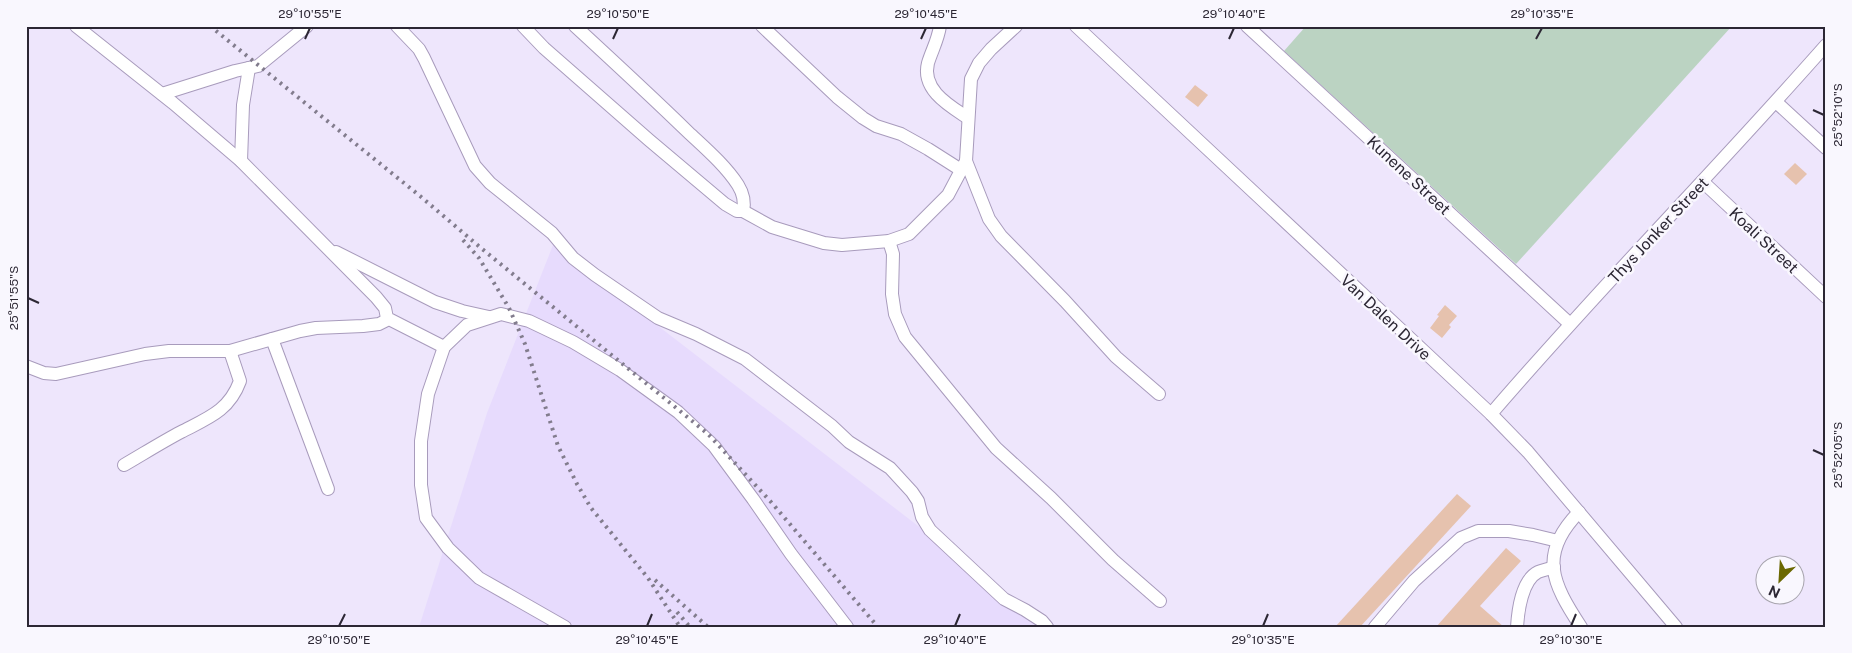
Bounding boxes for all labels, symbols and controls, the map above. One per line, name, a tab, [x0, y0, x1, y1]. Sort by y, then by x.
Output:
text: 29°10'55"E	[278, 7, 342, 21]
text: 29°10'50"E	[587, 7, 650, 21]
text: 29°10'45"E	[894, 7, 958, 21]
text: 29°10'40"E	[1203, 7, 1265, 21]
text: 29°10'35"E	[1510, 7, 1574, 21]
text: 25°52'10"S	[1831, 83, 1845, 147]
street label: Kunene Street	[1363, 132, 1454, 219]
street label: Thys Jonker Street	[1604, 173, 1712, 287]
street label: Koali Street	[1725, 204, 1802, 277]
text: 25°51'55"S	[7, 266, 21, 330]
street label: Van Dalen Drive	[1336, 271, 1435, 364]
text: 25°52'05"S	[1831, 422, 1845, 488]
north arrow	[1754, 556, 1804, 606]
text: N	[1766, 582, 1783, 601]
text: 29°10'50"E	[308, 633, 371, 647]
text: 29°10'45"E	[615, 633, 679, 647]
text: 29°10'40"E	[924, 633, 986, 647]
text: 29°10'35"E	[1231, 633, 1295, 647]
text: 29°10'30"E	[1540, 633, 1602, 647]

